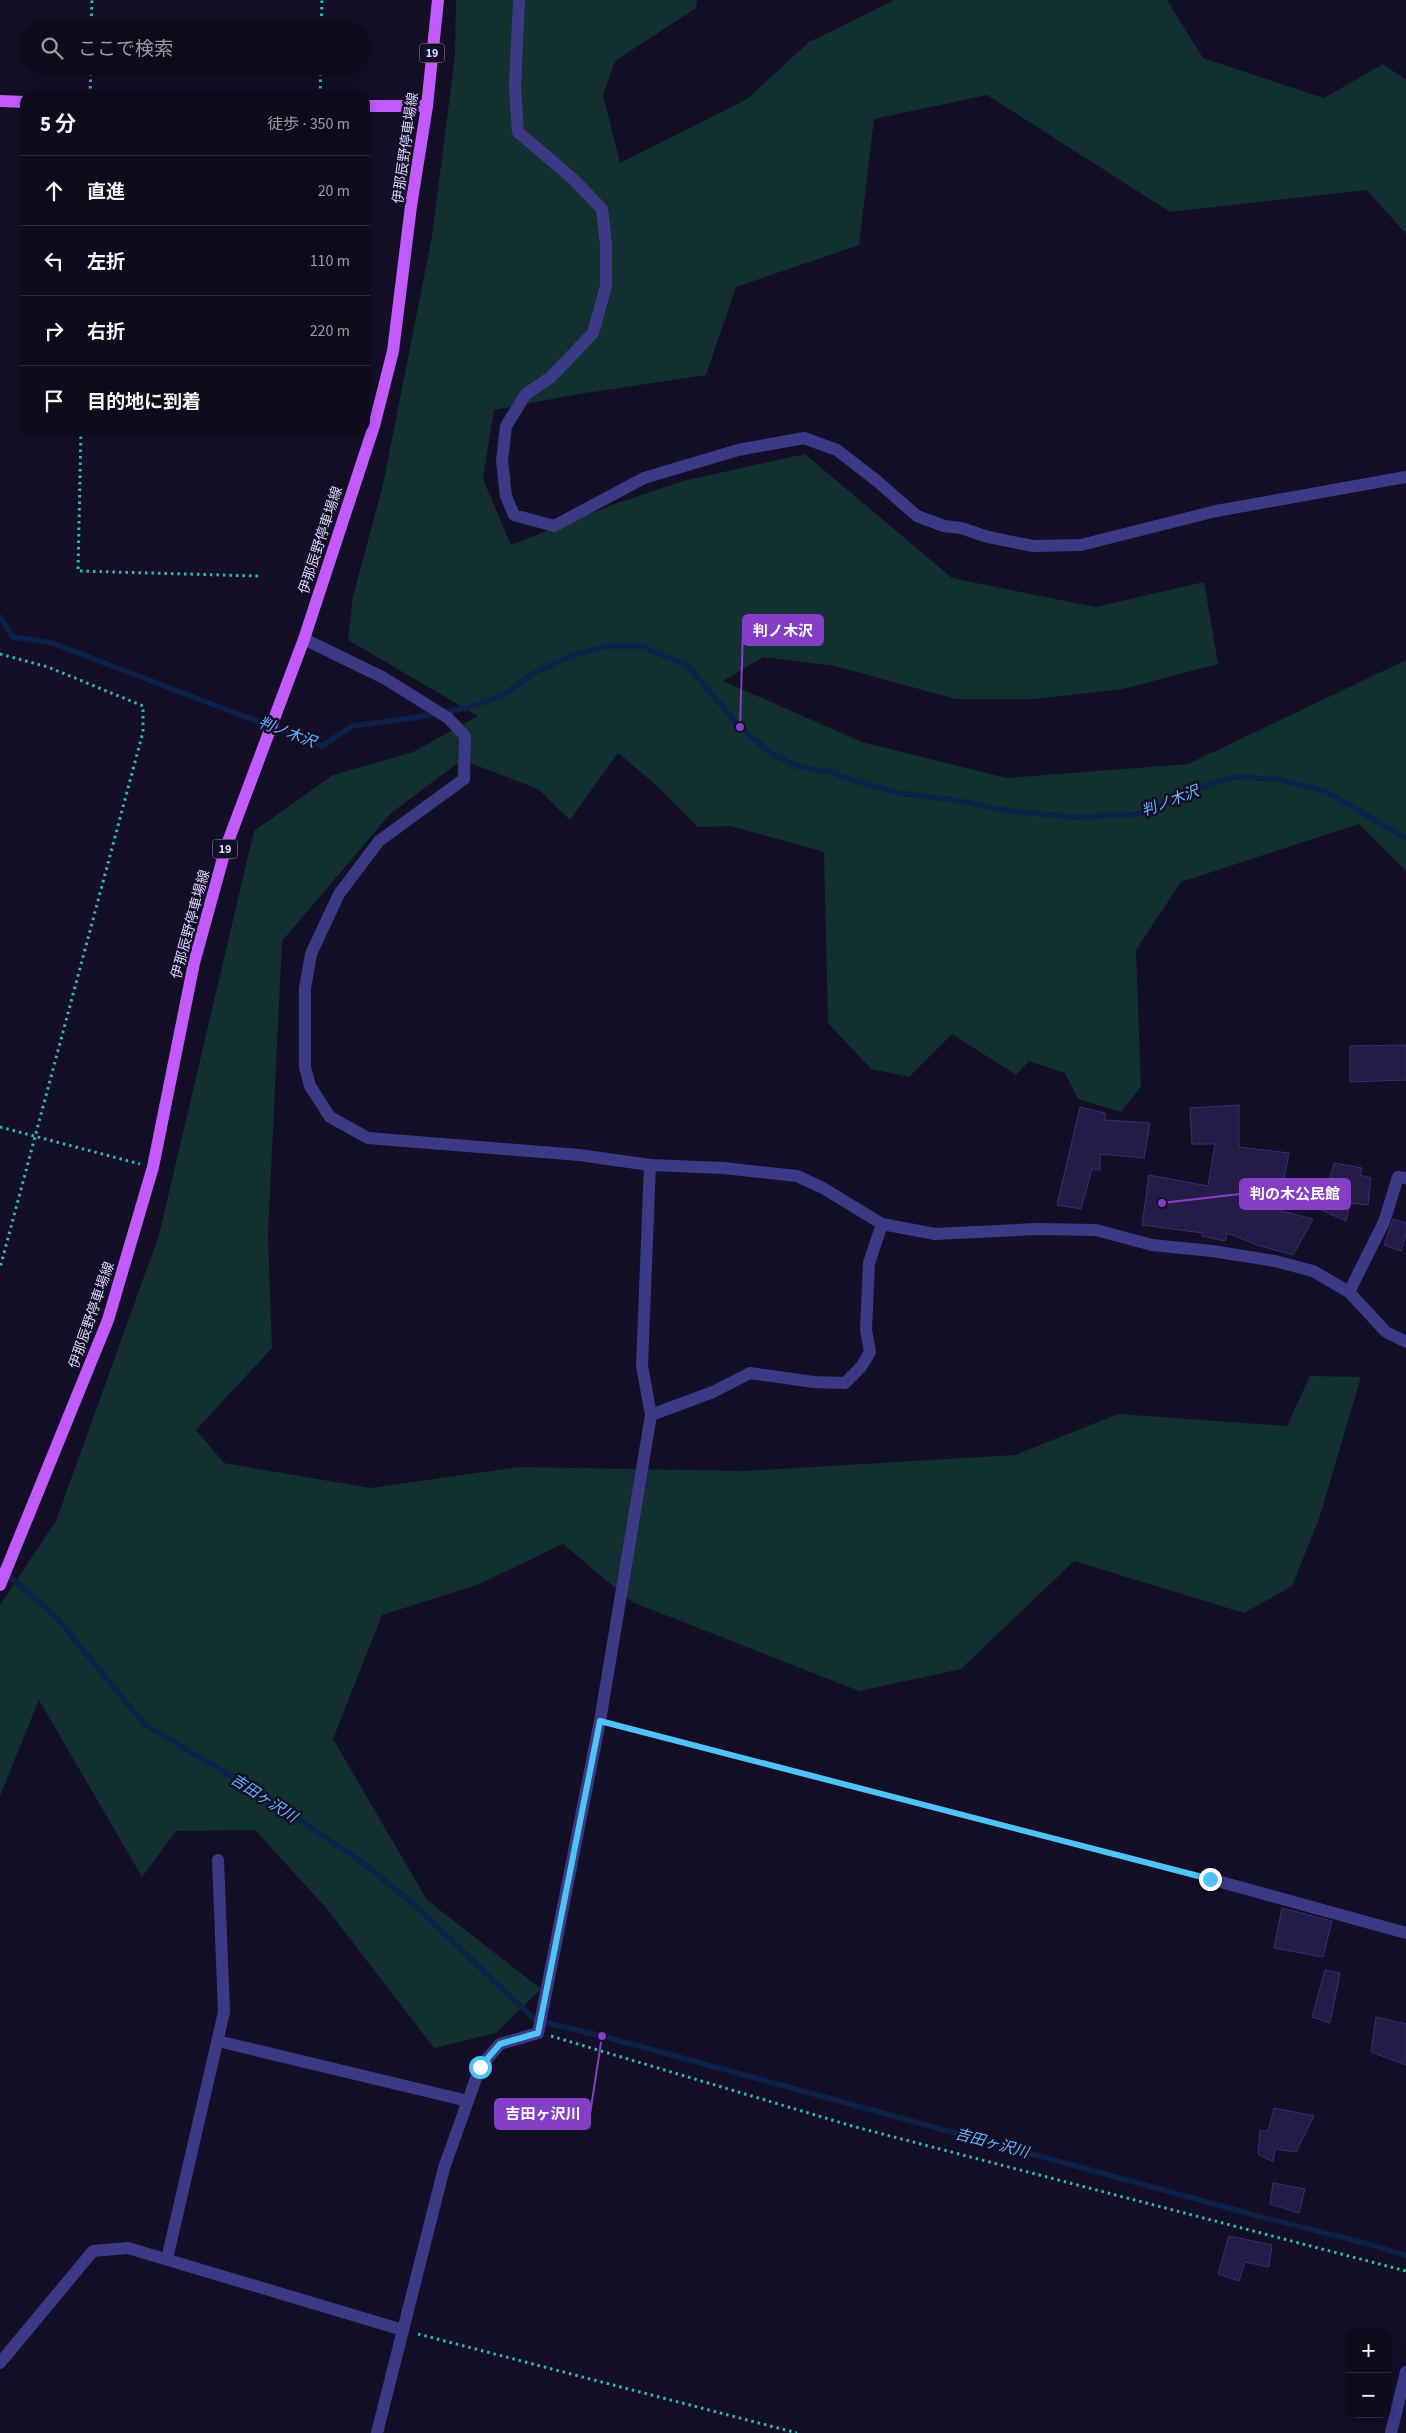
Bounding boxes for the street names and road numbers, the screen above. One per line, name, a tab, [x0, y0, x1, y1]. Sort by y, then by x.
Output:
road number: 19	[420, 44, 444, 62]
street label: 伊那辰野停車場線	[388, 91, 424, 205]
street label: 伊那辰野停車場線	[294, 484, 348, 597]
road number: 19	[212, 840, 238, 859]
street label: 伊那辰野停車場線	[167, 868, 215, 981]
street label: 伊那辰野停車場線	[64, 1259, 120, 1372]

